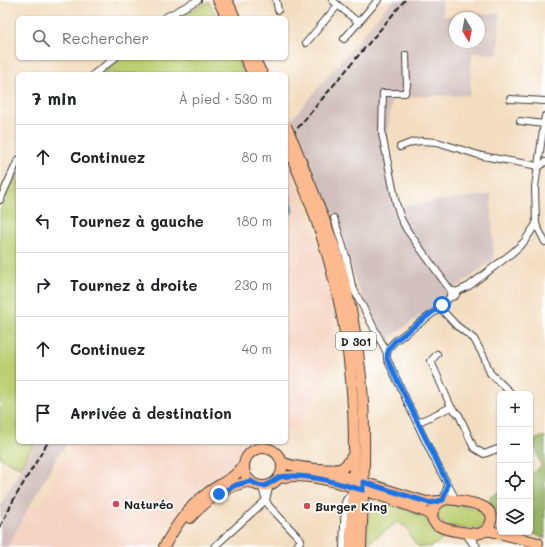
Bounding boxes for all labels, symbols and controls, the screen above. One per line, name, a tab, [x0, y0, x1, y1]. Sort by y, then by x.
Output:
north arrow	[449, 12, 485, 48]
search box	[16, 16, 288, 60]
icon: search	[30, 27, 52, 49]
text: Rechercher	[62, 28, 149, 48]
text: 7 min	[32, 87, 77, 109]
text: À pied · 530 m	[179, 90, 272, 107]
icon: ahead	[32, 146, 54, 168]
text: Continuez	[70, 147, 145, 167]
text: 80 m	[242, 148, 272, 165]
icon: left	[32, 210, 54, 232]
text: Tournez à gauche	[70, 211, 204, 231]
text: 180 m	[236, 212, 272, 229]
icon: right	[32, 274, 54, 296]
text: Tournez à droite	[70, 275, 198, 295]
text: 230 m	[235, 276, 272, 293]
route start	[433, 296, 451, 314]
road number: D 301	[336, 332, 376, 350]
icon: ahead	[32, 338, 54, 360]
text: Continuez	[70, 339, 145, 359]
text: 40 m	[242, 340, 272, 357]
map controls	[497, 391, 533, 535]
button: +	[497, 391, 533, 427]
icon: arrive	[32, 402, 54, 424]
text: Arrivée à destination	[70, 403, 232, 423]
button: −	[497, 427, 533, 463]
button: locate	[497, 463, 533, 499]
route end	[210, 485, 228, 503]
place label: Naturéo	[124, 496, 173, 512]
place label: Burger King	[315, 498, 387, 514]
marker: Naturéo	[111, 499, 121, 509]
button: layers	[497, 499, 533, 535]
marker: Burger King	[302, 501, 312, 511]

